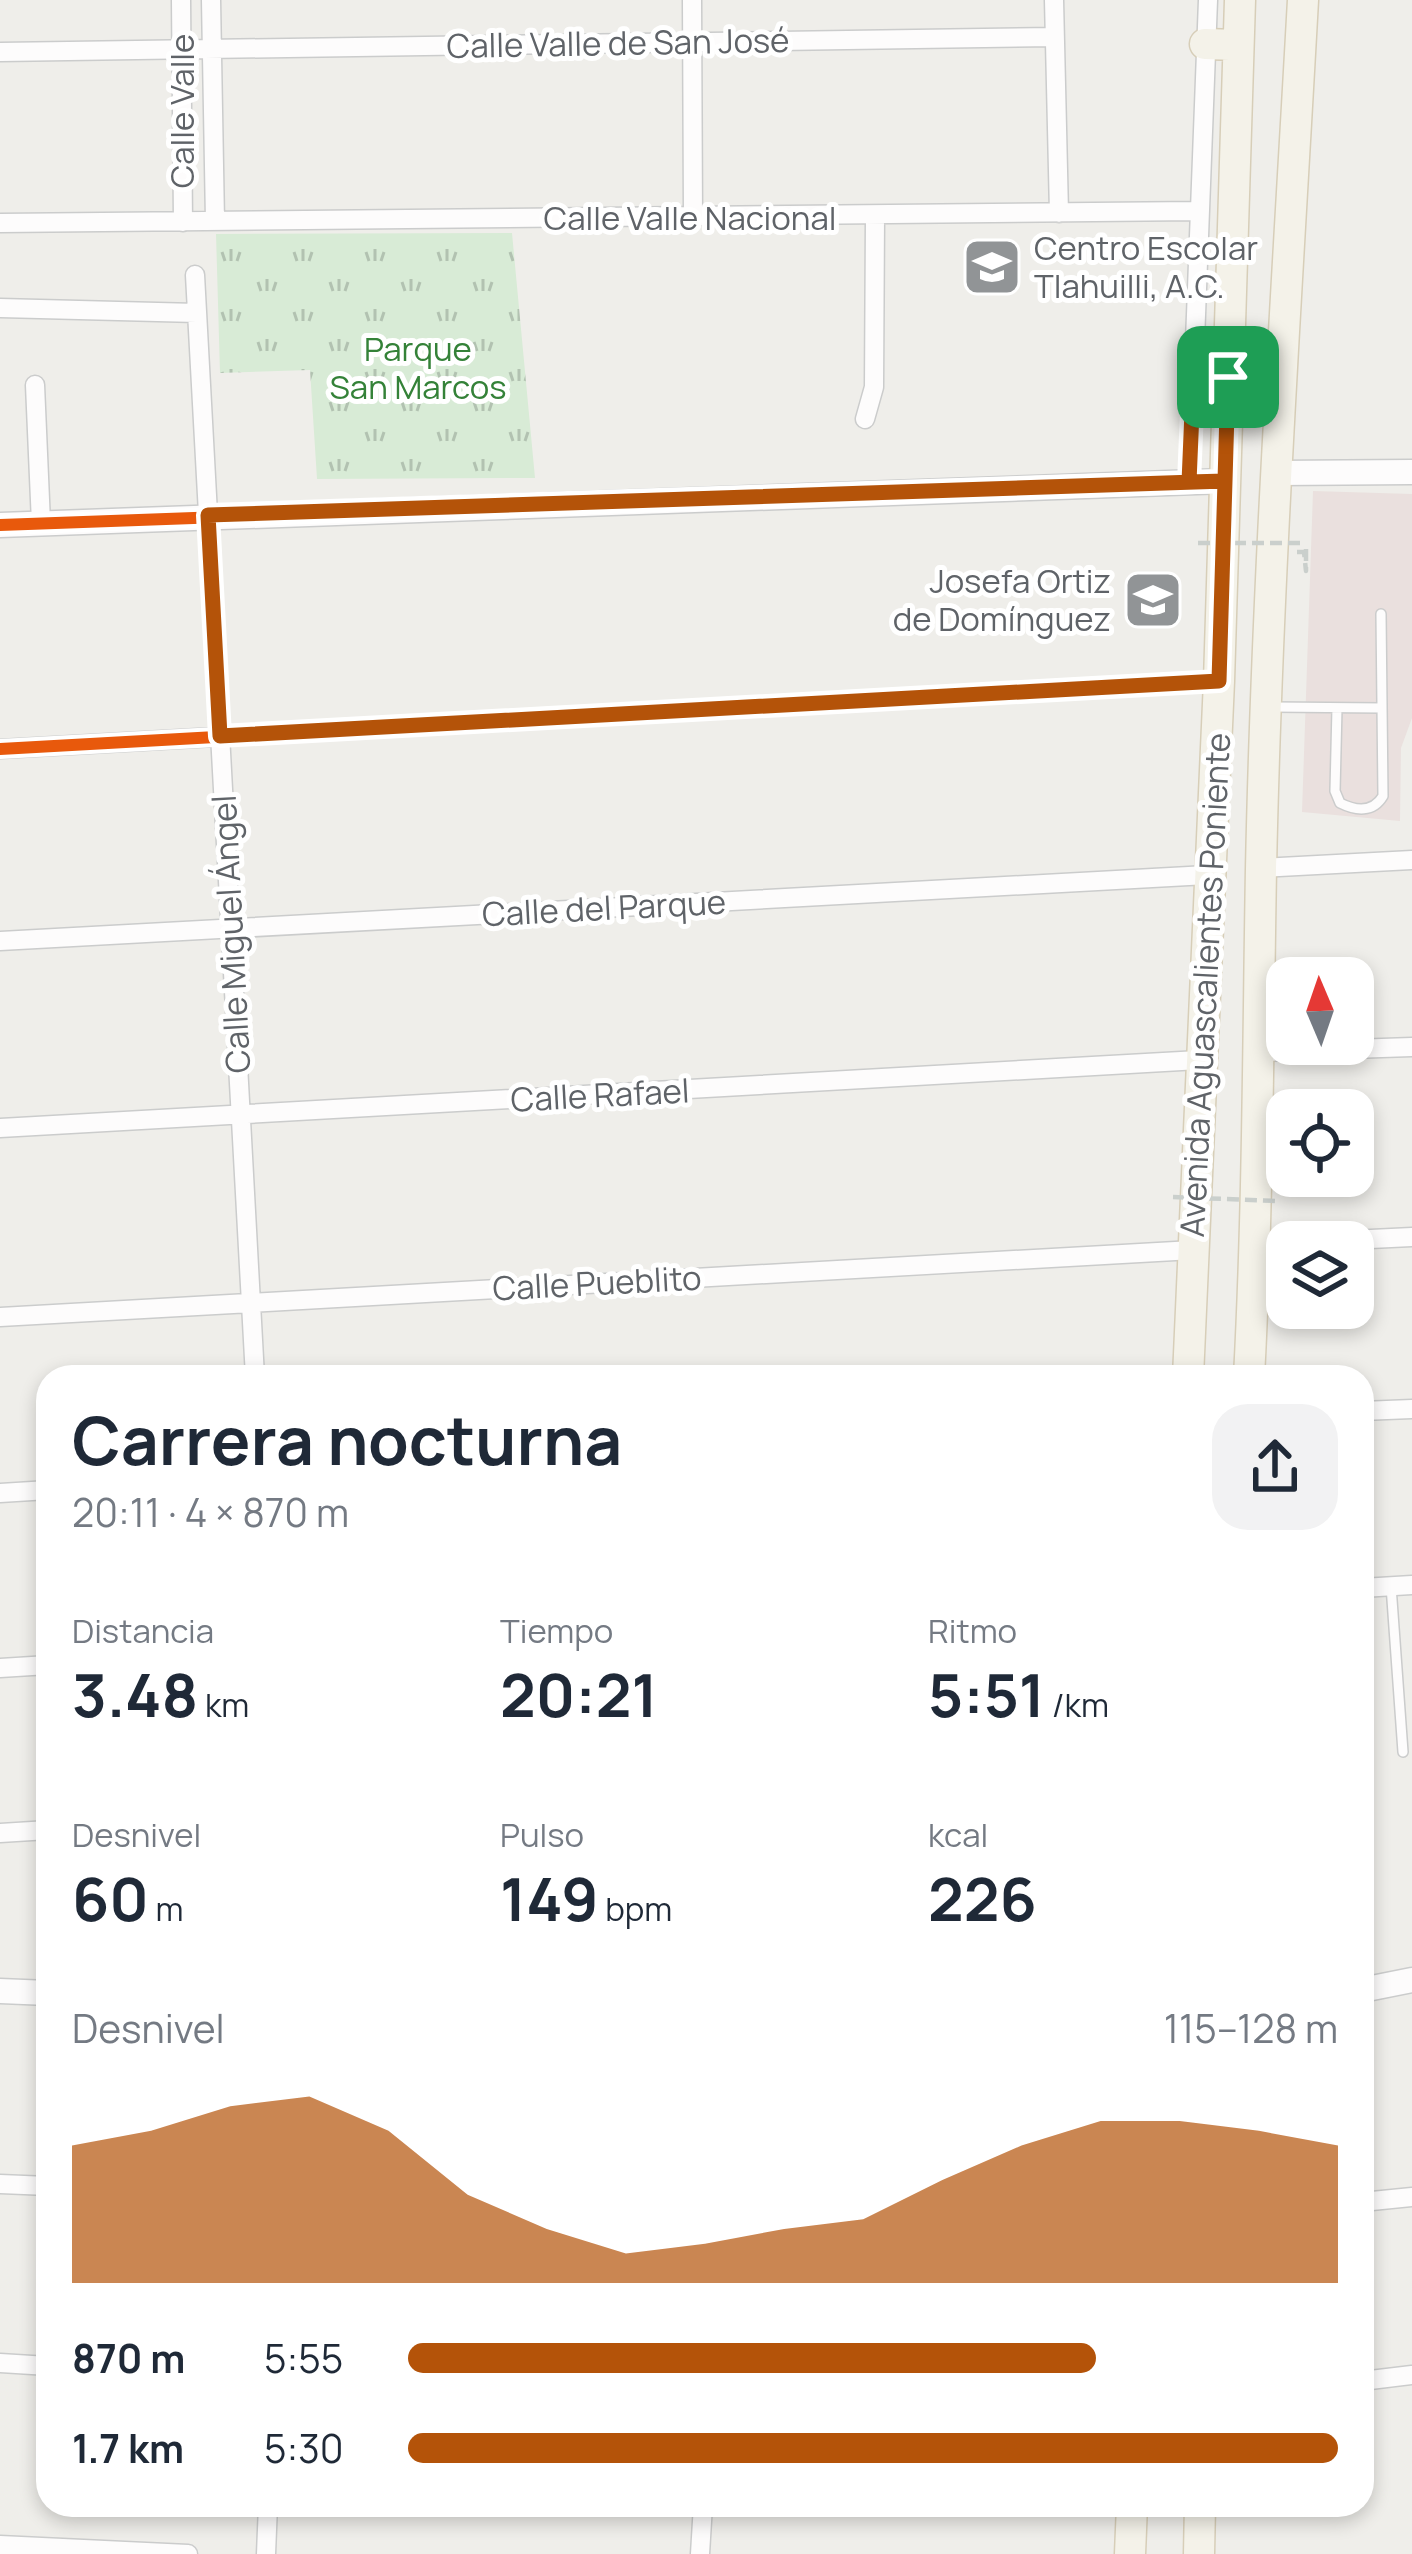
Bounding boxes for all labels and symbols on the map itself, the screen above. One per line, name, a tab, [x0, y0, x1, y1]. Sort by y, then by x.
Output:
street label: Calle Valle de San José	[446, 17, 790, 68]
street label: Calle Valle	[159, 34, 204, 188]
street label: Calle Valle Nacional	[544, 195, 836, 240]
place label: Centro Escolar Tlahuilli, A.C.	[1034, 225, 1258, 308]
school or university icon: Centro Escolar Tlahuilli, A.C.	[961, 236, 1023, 298]
park label: Parque San Marcos	[330, 326, 506, 409]
pin	[1177, 326, 1279, 428]
place label: Josefa Ortiz de Domínguez	[893, 558, 1111, 641]
school or university icon: Josefa Ortiz de Domínguez	[1122, 569, 1184, 631]
street label: Avenida Aguascalientes Poniente	[1169, 732, 1240, 1238]
street label: Calle Miguel Ángel	[201, 794, 260, 1074]
street label: Calle del Parque	[481, 879, 727, 936]
north arrow	[1266, 957, 1374, 1065]
street label: Calle Rafael	[509, 1067, 690, 1122]
street label: Calle Pueblito	[491, 1255, 703, 1310]

